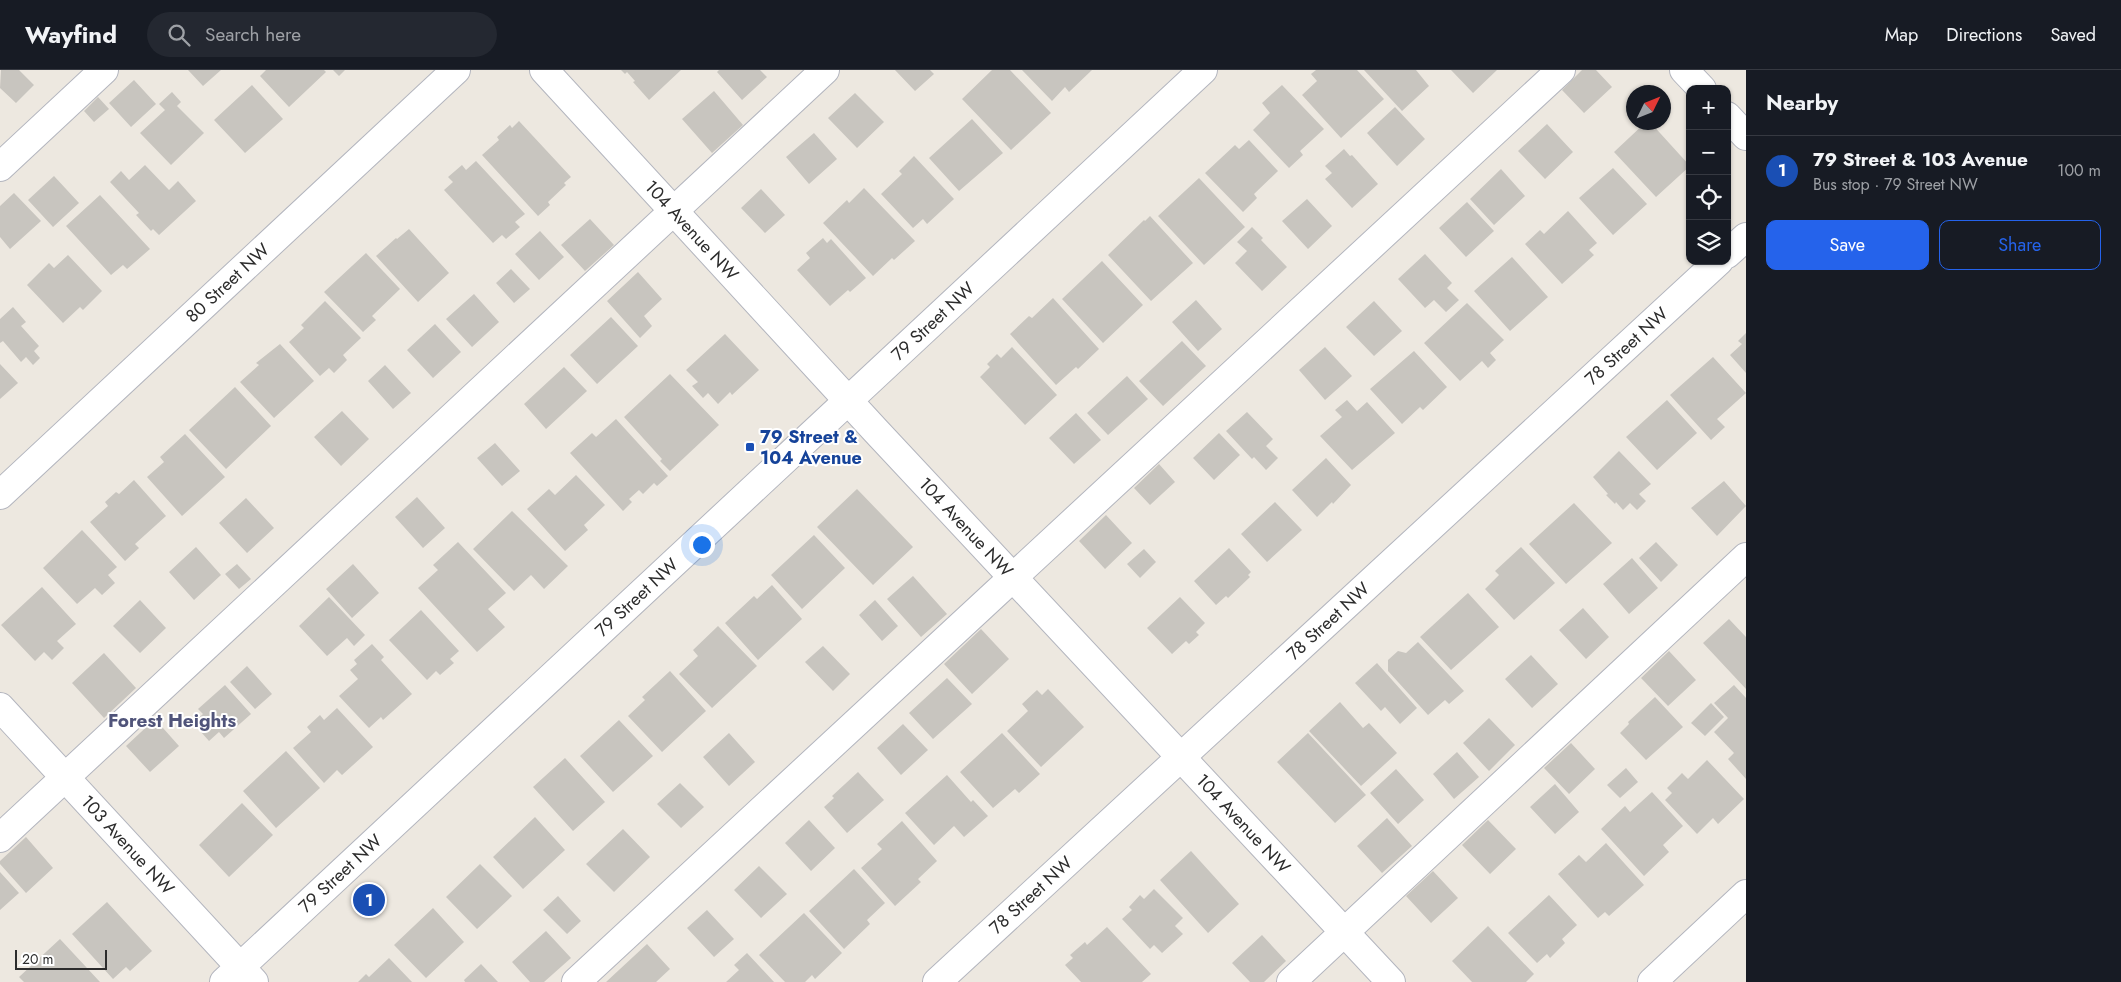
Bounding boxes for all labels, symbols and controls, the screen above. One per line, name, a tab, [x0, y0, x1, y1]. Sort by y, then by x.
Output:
search box	[147, 12, 497, 57]
text: Wayfind	[25, 17, 117, 52]
icon: search	[165, 21, 193, 49]
text: Search here	[205, 21, 301, 48]
text: Map	[1885, 22, 1918, 48]
text: Directions	[1946, 22, 2022, 48]
text: Saved	[2050, 22, 2096, 48]
north arrow	[1626, 85, 1671, 130]
map controls	[1686, 85, 1731, 265]
button: +	[1686, 85, 1731, 130]
text: Nearby	[1766, 88, 1838, 118]
button: −	[1686, 130, 1731, 175]
text: 79 Street & 103 Avenue	[1813, 146, 2028, 173]
text: 1	[1778, 159, 1786, 182]
text: 100 m	[2057, 159, 2101, 182]
text: Bus stop · 79 Street NW	[1813, 173, 1978, 196]
street label: 104 Avenue NW	[639, 175, 745, 287]
button: locate	[1686, 175, 1731, 220]
button: layers	[1686, 220, 1731, 265]
button: Save	[1766, 220, 1929, 270]
button: Share	[1939, 220, 2101, 270]
street label: 80 Street NW	[180, 237, 275, 329]
street label: 79 Street NW	[886, 276, 981, 367]
street label: 78 Street NW	[1579, 301, 1674, 391]
place label: 79 Street & 104 Avenue	[760, 424, 862, 471]
marker: 79 Street & 104 Avenue	[744, 441, 756, 453]
street label: 104 Avenue NW	[913, 471, 1019, 583]
your location	[689, 532, 715, 558]
street label: 79 Street NW	[589, 552, 684, 643]
street label: 78 Street NW	[1281, 576, 1376, 666]
district label: Forest Heights	[108, 707, 236, 734]
street label: 104 Avenue NW	[1190, 768, 1296, 880]
street label: 103 Avenue NW	[75, 789, 180, 901]
street label: 79 Street NW	[293, 828, 388, 919]
street label: 78 Street NW	[984, 850, 1079, 940]
pin: 1	[353, 881, 385, 919]
scale bar	[15, 947, 108, 970]
text: 20 m	[22, 949, 54, 969]

